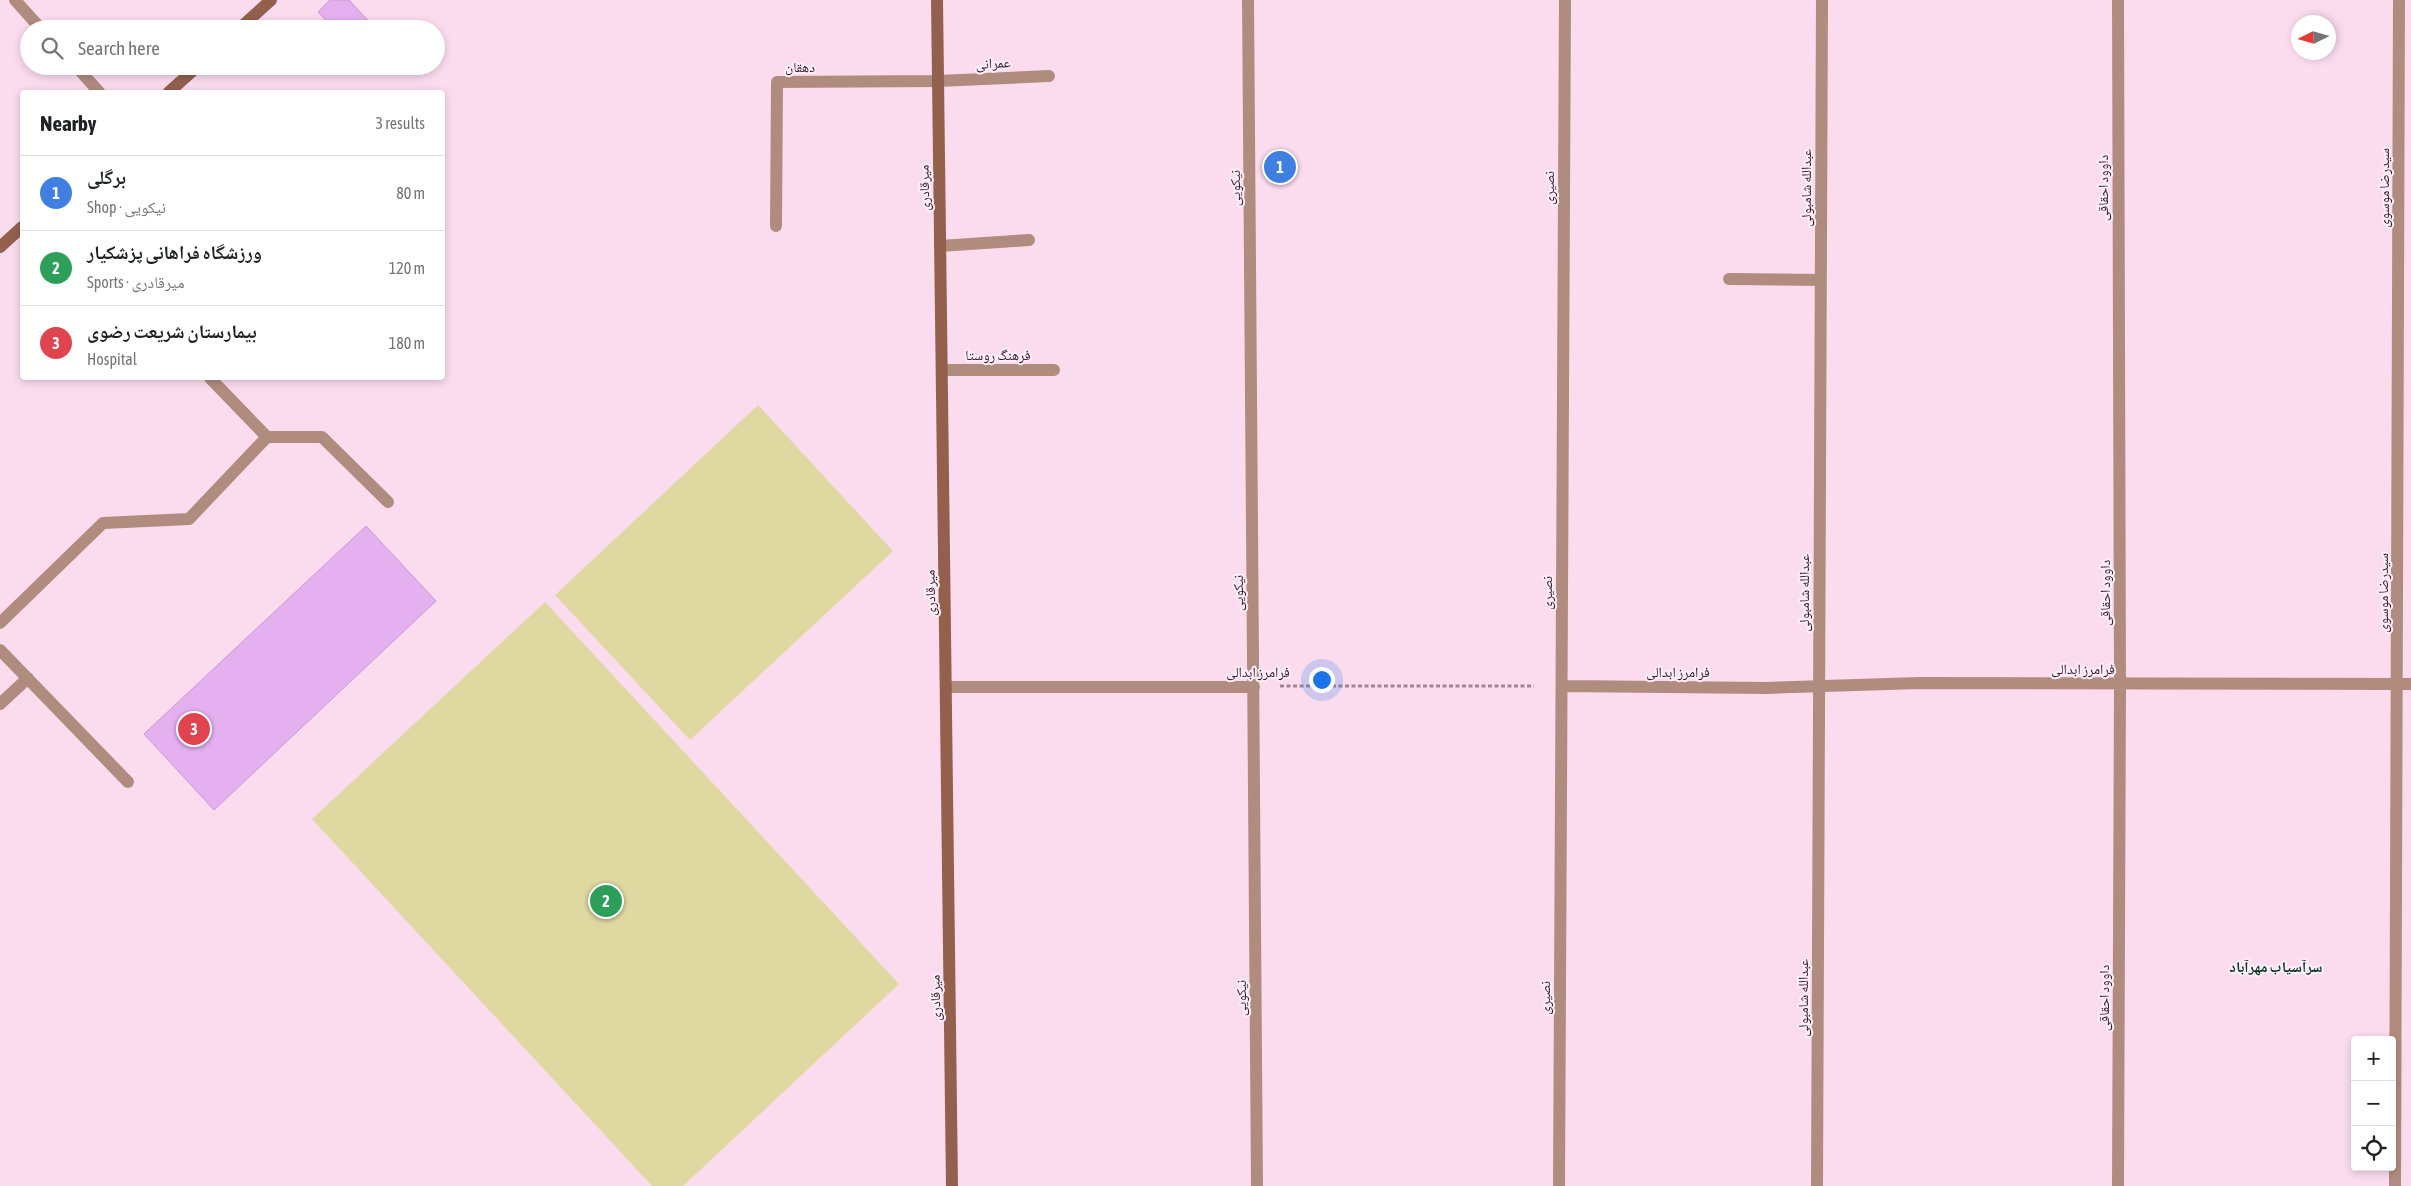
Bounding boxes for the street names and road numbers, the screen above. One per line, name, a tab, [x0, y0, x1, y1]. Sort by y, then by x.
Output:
street label: عمرانی	[975, 54, 1011, 73]
street label: دهقان	[785, 59, 815, 76]
street label: سیدرضا موسوی	[2376, 148, 2393, 228]
street label: عبدالله شامبولی	[1798, 149, 1815, 227]
street label: داوود احقاقی	[2095, 154, 2112, 221]
street label: میرقادری	[916, 165, 933, 211]
street label: نیکویی	[1227, 170, 1244, 206]
street label: نصیری	[1541, 171, 1558, 205]
street label: فرهنگ روستا	[965, 347, 1031, 364]
street label: سیدرضا موسوی	[2375, 553, 2392, 633]
street label: عبدالله شامبولی	[1796, 554, 1813, 632]
street label: داوود احقاقی	[2097, 559, 2114, 626]
street label: میرقادری	[922, 570, 939, 616]
street label: نیکویی	[1230, 575, 1247, 611]
street label: نصیری	[1539, 576, 1556, 610]
street label: فرامرز ابدالی	[2051, 661, 2115, 678]
street label: فرامرز ابدالی	[1226, 664, 1290, 681]
street label: فرامرز ابدالی	[1646, 664, 1710, 681]
street label: عبدالله شامبولی	[1795, 959, 1812, 1037]
street label: داوود احقاقی	[2096, 964, 2113, 1031]
street label: میرقادری	[927, 975, 944, 1021]
street label: نیکویی	[1233, 980, 1250, 1016]
street label: نصیری	[1537, 981, 1554, 1015]

